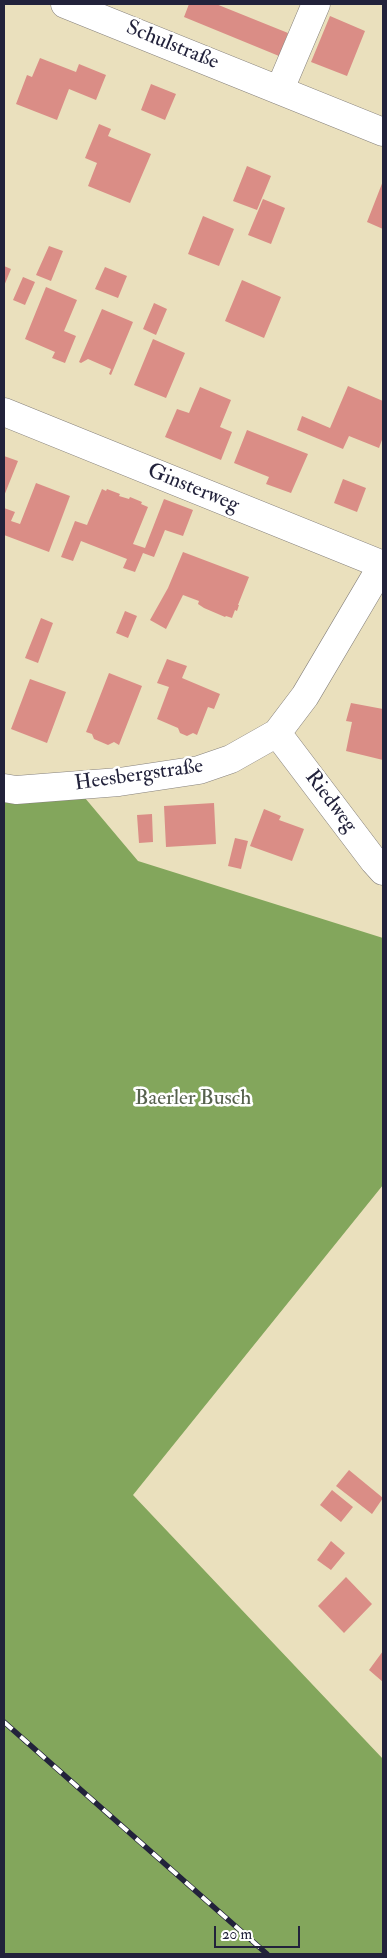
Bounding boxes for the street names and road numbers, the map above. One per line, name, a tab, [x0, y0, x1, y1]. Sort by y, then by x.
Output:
street label: Schulstraße	[122, 16, 222, 76]
street label: Ginsterweg	[144, 459, 242, 519]
street label: Heesbergstraße	[73, 755, 205, 797]
street label: Riedweg	[298, 766, 362, 838]

